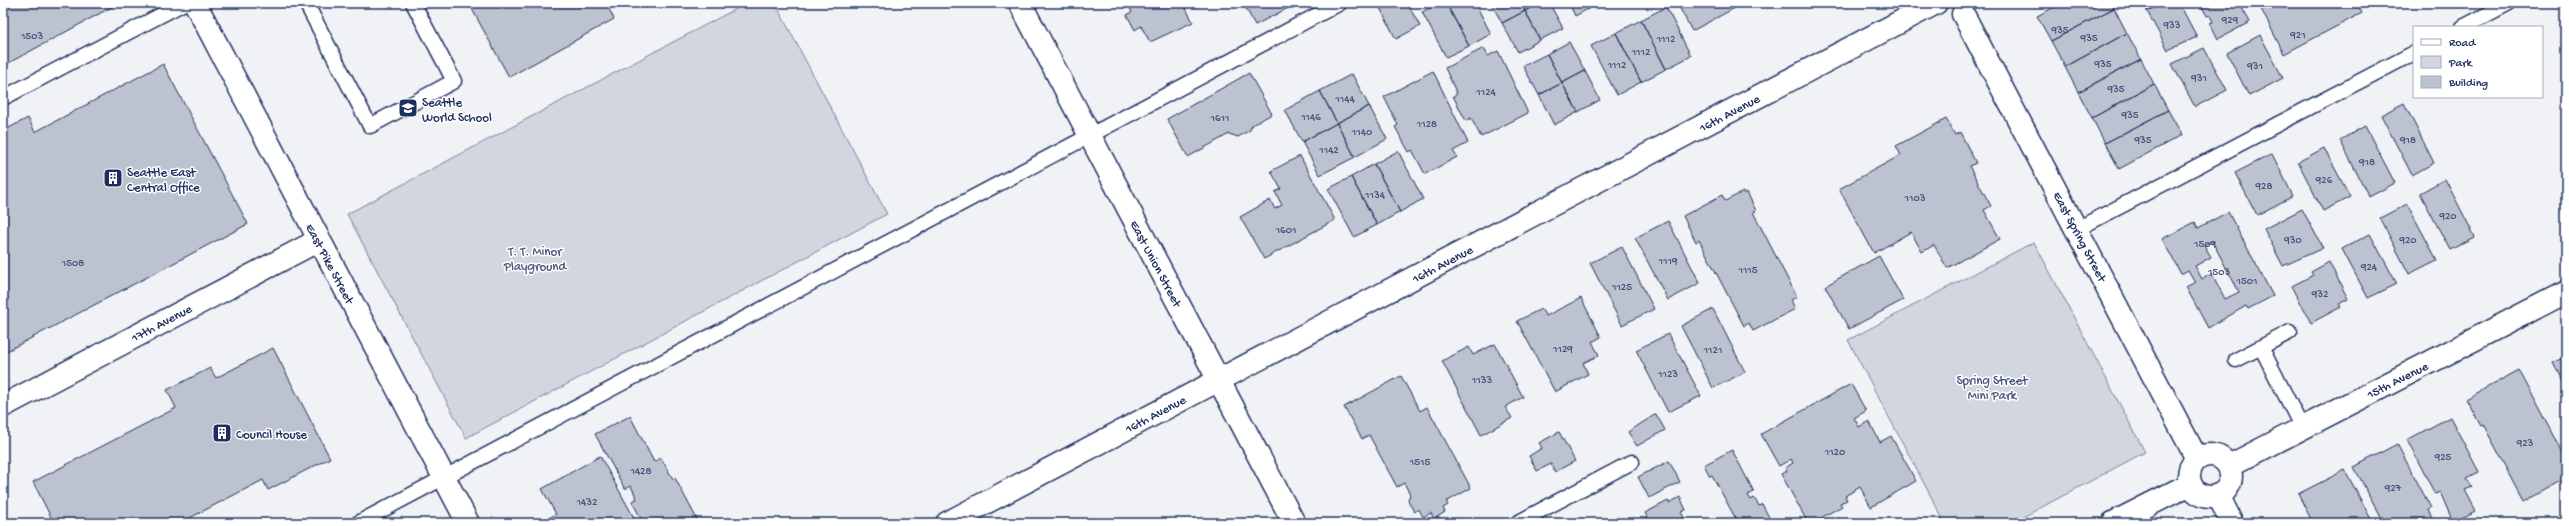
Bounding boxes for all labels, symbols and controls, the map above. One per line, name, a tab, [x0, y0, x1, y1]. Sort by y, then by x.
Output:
house number: 929	[2221, 15, 2239, 27]
house number: 933	[2163, 20, 2181, 32]
house number: 935	[2050, 25, 2069, 37]
legend	[2413, 26, 2543, 98]
house number: 921	[2289, 30, 2306, 42]
house number: 1503	[20, 31, 43, 43]
house number: 935	[2079, 33, 2098, 45]
house number: 1112	[1656, 34, 1676, 46]
text: Road	[2449, 37, 2476, 51]
house number: 1112	[1631, 47, 1651, 59]
text: Park	[2448, 57, 2474, 71]
house number: 935	[2093, 59, 2112, 71]
house number: 1112	[1607, 60, 1627, 72]
house number: 931	[2246, 61, 2263, 73]
house number: 931	[2190, 73, 2207, 85]
text: Building	[2448, 77, 2488, 91]
house number: 935	[2106, 84, 2125, 96]
house number: 1124	[1475, 87, 1497, 99]
street label: 16th Avenue	[1696, 92, 1763, 137]
house number: 1144	[1334, 94, 1355, 106]
place label: Seattle World School	[422, 96, 492, 126]
school or university icon: Seattle World School	[397, 97, 419, 119]
house number: 935	[2120, 110, 2139, 122]
house number: 1146	[1300, 112, 1321, 124]
house number: 1611	[1210, 113, 1229, 125]
house number: 1128	[1416, 119, 1437, 131]
house number: 1140	[1351, 127, 1372, 139]
house number: 935	[2133, 135, 2152, 147]
house number: 918	[2399, 135, 2416, 147]
house number: 1142	[1318, 145, 1339, 157]
house number: 918	[2358, 157, 2375, 169]
place label: Seattle East Central Office	[127, 166, 200, 196]
building icon: Seattle East Central Office	[102, 167, 124, 189]
house number: 926	[2315, 175, 2333, 187]
house number: 928	[2255, 181, 2272, 193]
house number: 1134	[1364, 190, 1386, 202]
street label: East Spring Street	[2049, 190, 2110, 286]
house number: 1103	[1904, 193, 1926, 205]
house number: 920	[2438, 211, 2457, 223]
street label: East Union Street	[1126, 218, 1185, 311]
street label: East Pike Street	[301, 221, 357, 308]
house number: 1601	[1275, 225, 1296, 237]
house number: 930	[2283, 235, 2302, 247]
house number: 920	[2398, 235, 2417, 247]
house number: 1509	[2193, 239, 2216, 251]
street label: 16th Avenue	[1409, 243, 1476, 288]
park label: T. T. Minor Playground	[503, 245, 568, 275]
house number: 1119	[1658, 256, 1678, 268]
house number: 1508	[61, 258, 84, 270]
house number: 924	[2360, 262, 2378, 274]
house number: 1115	[1737, 265, 1758, 277]
house number: 1503	[2207, 267, 2230, 279]
house number: 1501	[2236, 276, 2257, 288]
house number: 1125	[1611, 282, 1632, 294]
house number: 932	[2311, 289, 2329, 301]
street label: 17th Avenue	[128, 302, 195, 347]
house number: 1129	[1552, 344, 1573, 356]
house number: 1121	[1703, 345, 1722, 357]
street label: 15th Avenue	[2364, 359, 2431, 403]
house number: 1123	[1657, 369, 1678, 381]
park label: Spring Street Mini Park	[1956, 374, 2029, 404]
house number: 1133	[1471, 375, 1492, 387]
street label: 16th Avenue	[1122, 393, 1189, 438]
building icon: Council House	[211, 422, 233, 444]
place label: Council House	[236, 428, 307, 443]
house number: 923	[2516, 438, 2534, 450]
house number: 1120	[1824, 447, 1845, 459]
house number: 925	[2434, 452, 2452, 464]
house number: 1515	[1409, 457, 1430, 469]
house number: 1428	[629, 466, 652, 478]
house number: 927	[2384, 483, 2402, 495]
house number: 1432	[576, 497, 598, 509]

